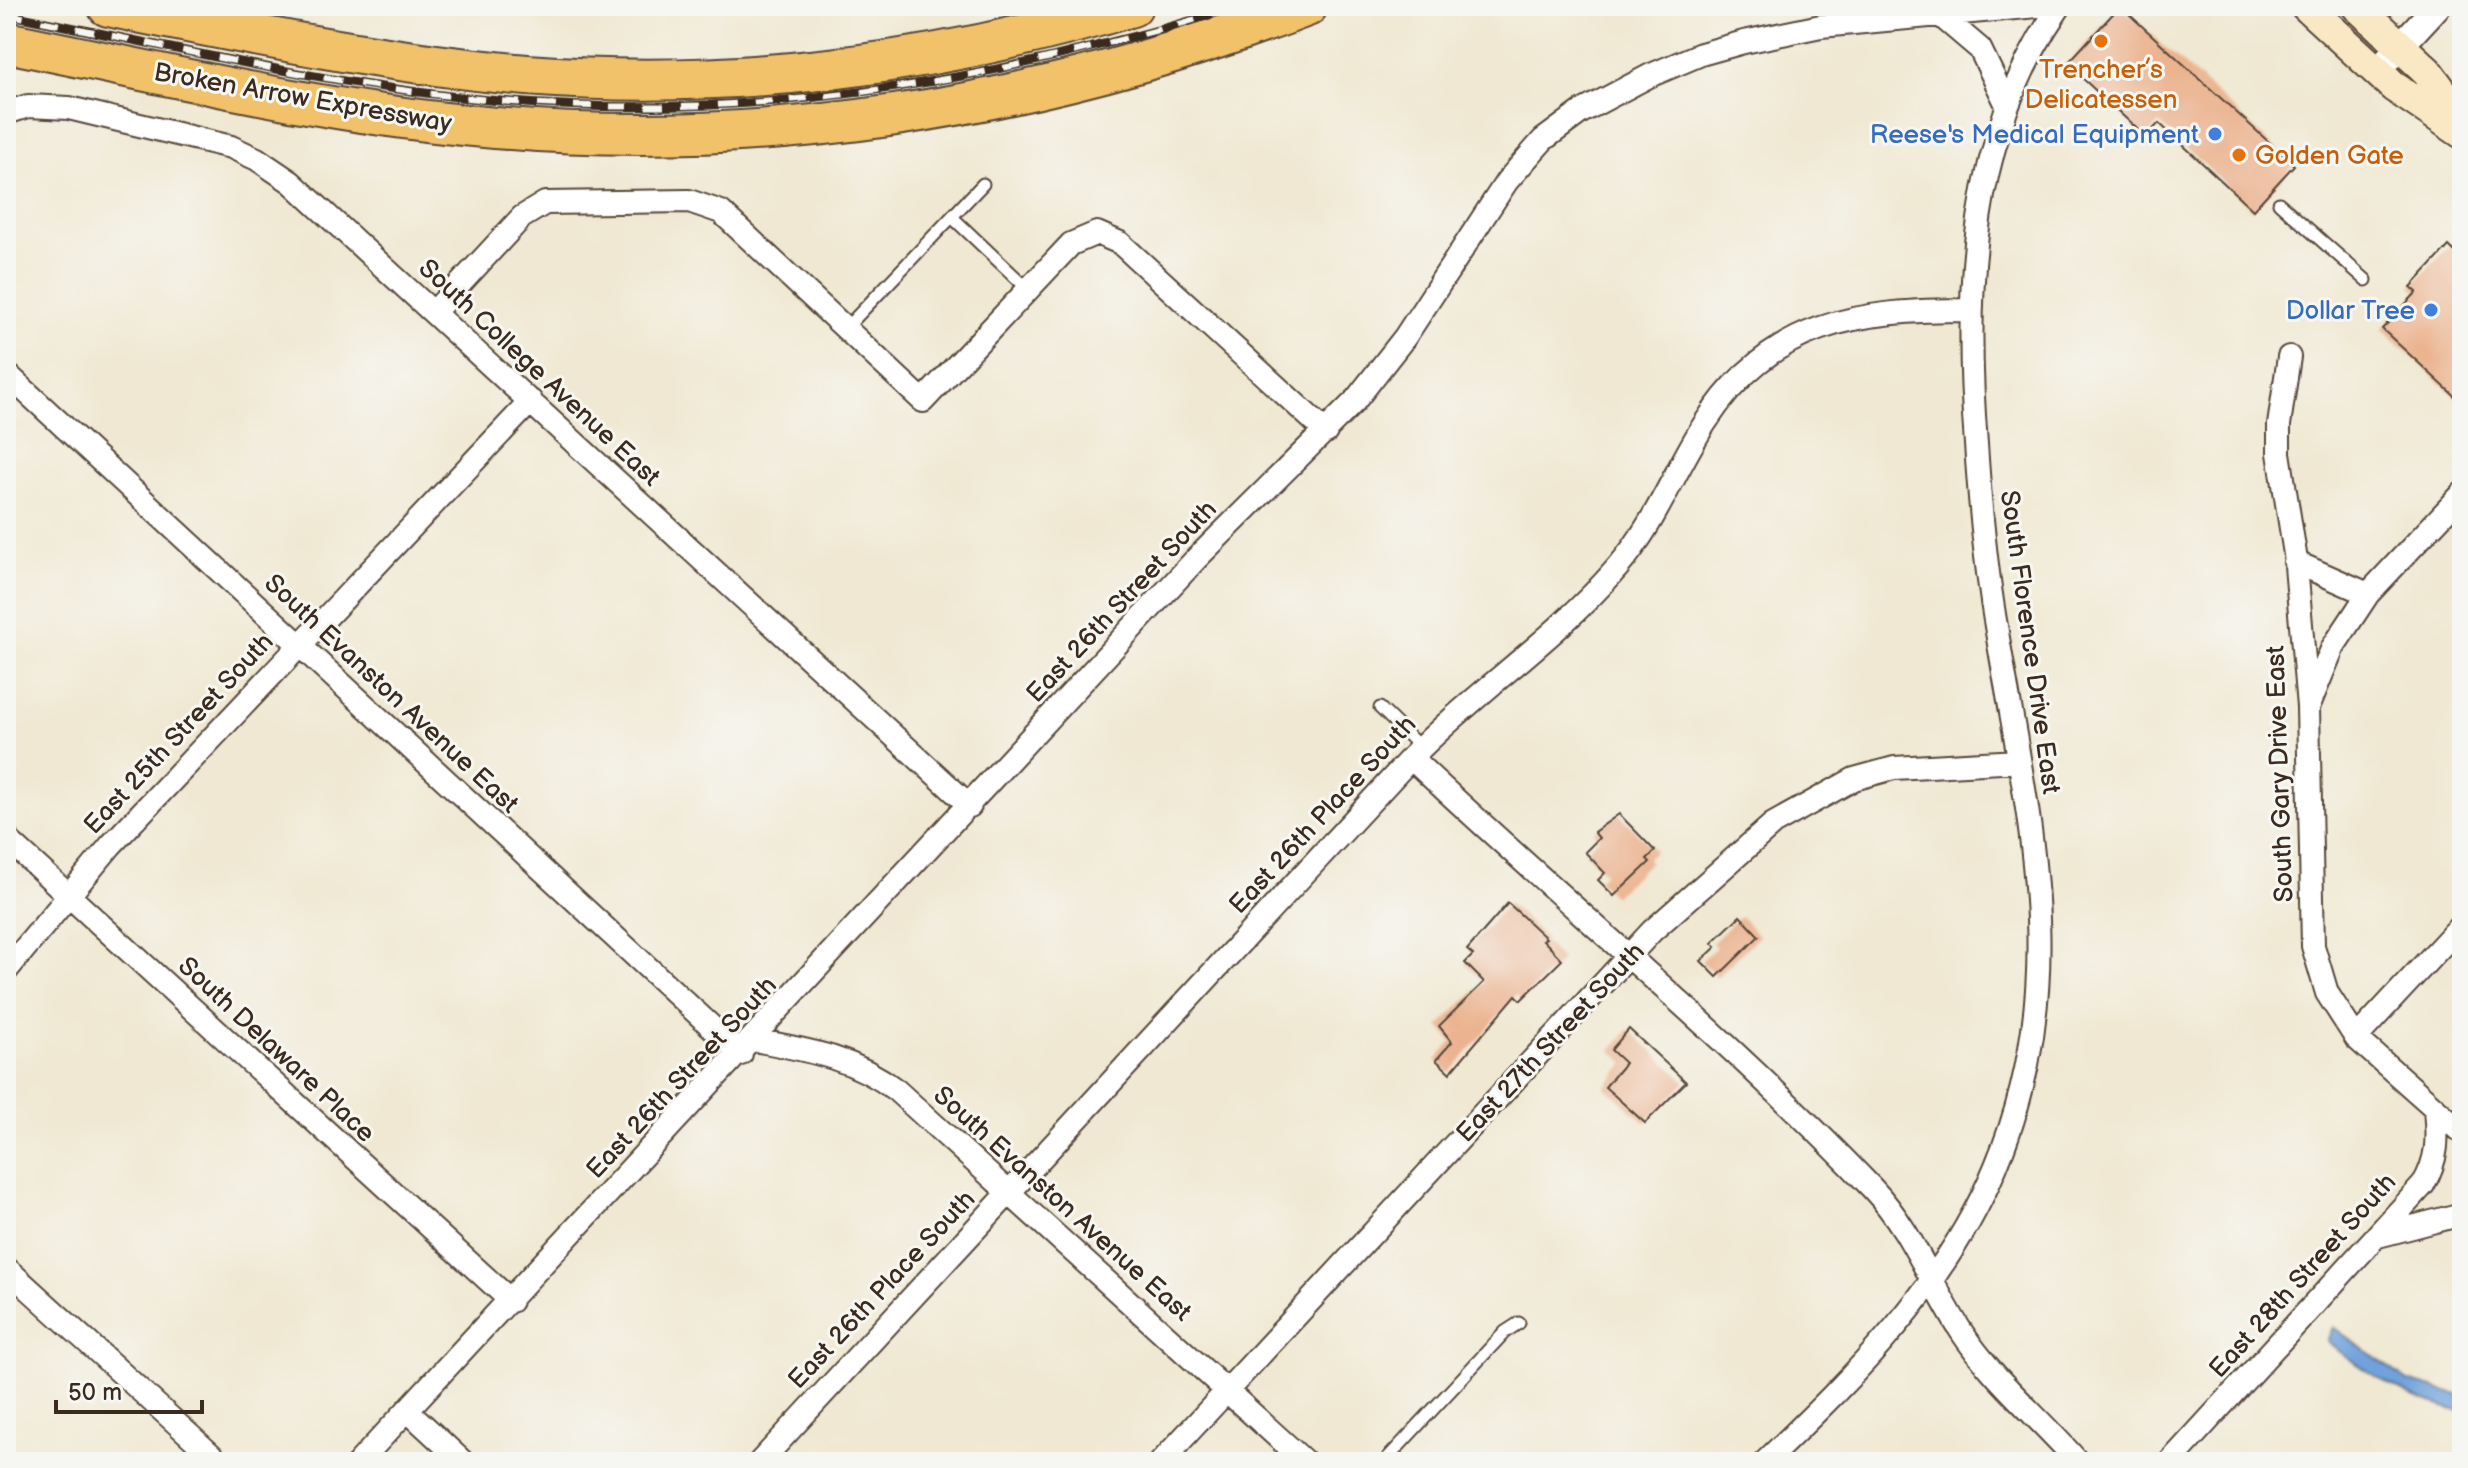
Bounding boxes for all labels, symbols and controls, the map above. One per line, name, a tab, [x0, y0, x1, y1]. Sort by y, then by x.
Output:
marker: Trencher’s Delicatessen	[2092, 32, 2110, 50]
place label: Trencher’s Delicatessen	[2025, 55, 2177, 116]
street label: Broken Arrow Expressway	[151, 57, 454, 140]
place label: Reese's Medical Equipment	[1870, 120, 2199, 151]
marker: Reese's Medical Equipment	[2206, 125, 2224, 143]
place label: Golden Gate	[2255, 141, 2404, 172]
marker: Golden Gate	[2230, 146, 2248, 164]
street label: South College Avenue East	[412, 253, 666, 493]
place label: Dollar Tree	[2286, 296, 2415, 327]
marker: Dollar Tree	[2422, 301, 2440, 319]
street label: South Florence Drive East	[1993, 489, 2066, 796]
street label: East 26th Street South	[1020, 495, 1224, 709]
street label: South Evanston Avenue East	[257, 568, 525, 820]
street label: East 25th Street South	[78, 627, 280, 841]
street label: South Gary Drive East	[2261, 645, 2300, 903]
street label: East 26th Place South	[1223, 709, 1423, 921]
street label: East 27th Street South	[1451, 937, 1652, 1149]
street label: South Delaware Place	[171, 951, 381, 1149]
street label: East 26th Street South	[580, 971, 784, 1185]
street label: South Evanston Avenue East	[927, 1080, 1197, 1328]
street label: East 28th Street South	[2203, 1168, 2403, 1384]
street label: East 26th Place South	[782, 1184, 982, 1396]
scale bar	[56, 1364, 202, 1414]
text: 50 m	[68, 1378, 122, 1407]

